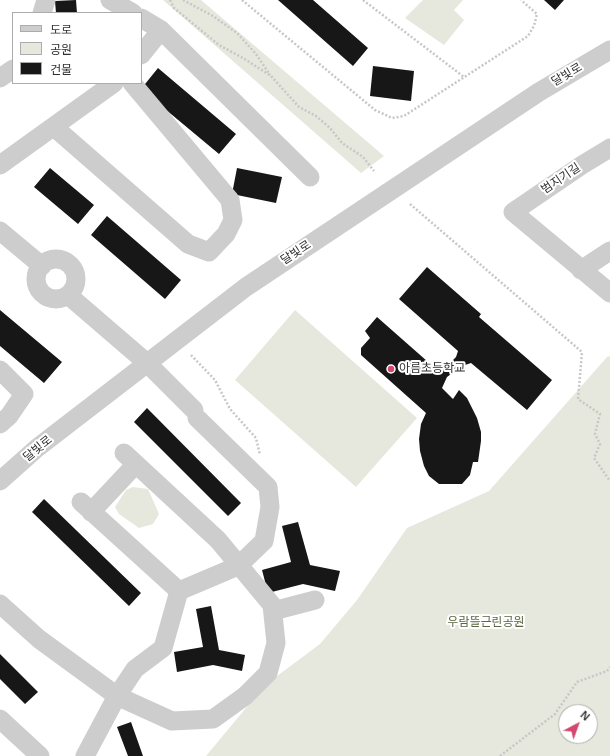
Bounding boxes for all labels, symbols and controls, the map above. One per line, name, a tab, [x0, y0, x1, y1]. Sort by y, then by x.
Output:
legend	[12, 12, 142, 84]
text: 도로	[50, 23, 72, 37]
text: 공원	[50, 43, 72, 57]
street label: 달빛로	[549, 60, 585, 90]
text: 건물	[50, 63, 72, 77]
street label: 범지기길	[539, 161, 583, 197]
street label: 달빛로	[278, 238, 314, 268]
place label: 아름초등학교	[399, 362, 465, 376]
marker: 아름초등학교	[386, 364, 396, 374]
street label: 달빛로	[21, 433, 55, 465]
park label: 우람뜰근린공원	[447, 616, 525, 630]
north arrow	[558, 704, 598, 744]
text: N	[578, 709, 592, 723]

